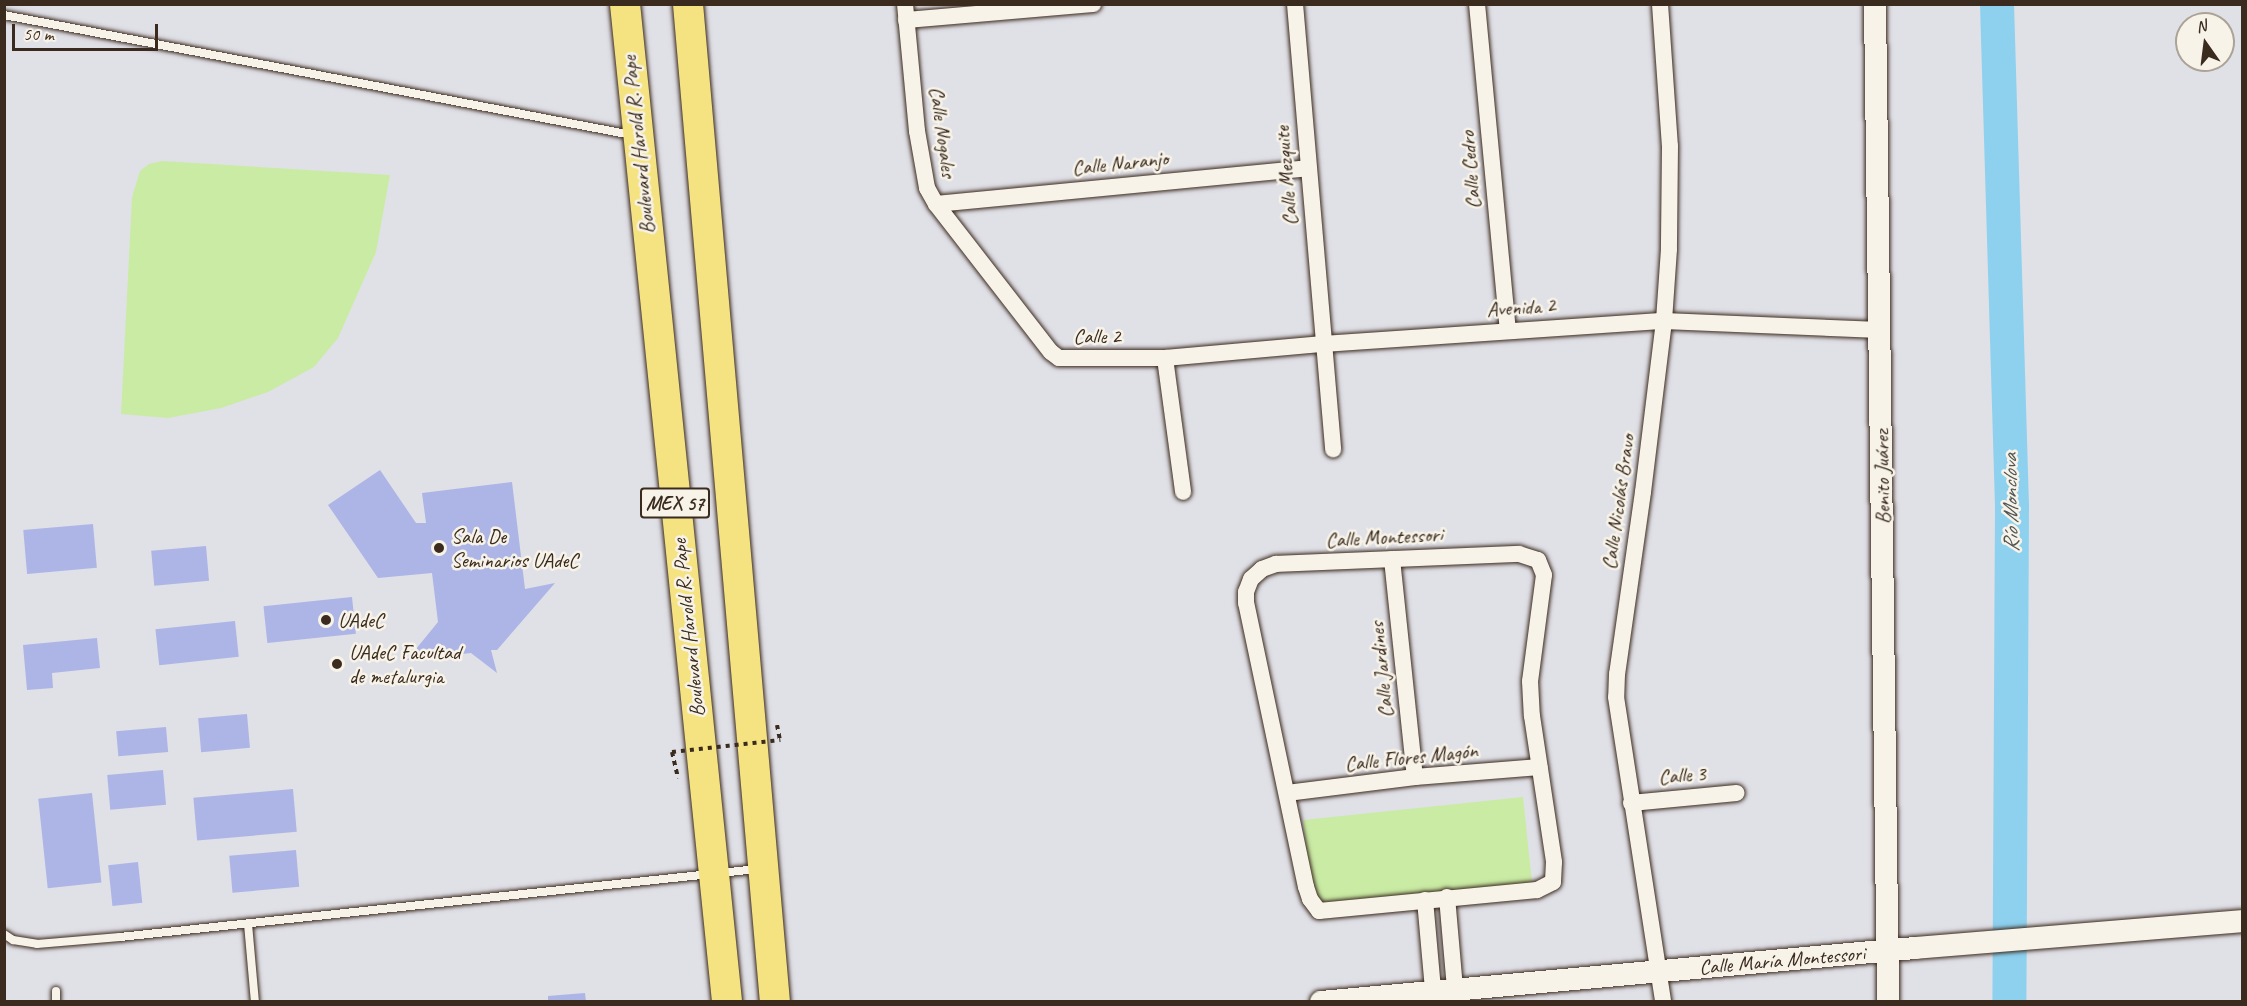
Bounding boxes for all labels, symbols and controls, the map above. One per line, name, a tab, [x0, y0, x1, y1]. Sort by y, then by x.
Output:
scale bar	[15, 12, 160, 50]
north arrow	[2175, 12, 2235, 72]
text: N	[2194, 16, 2208, 37]
text: 50 m	[23, 23, 54, 45]
street label: Boulevard Harold R. Pape	[616, 54, 660, 236]
street label: Calle Nogales	[924, 85, 962, 179]
street label: Calle Mezquite	[1269, 125, 1303, 227]
street label: Calle Cedro	[1454, 130, 1486, 210]
street label: Calle Naranjo	[1070, 145, 1170, 181]
street label: Avenida 2	[1486, 292, 1556, 322]
street label: Calle 2	[1073, 323, 1121, 349]
street label: Benito Juárez	[1869, 430, 1895, 524]
street label: Calle Nicolás Bravo	[1596, 433, 1640, 571]
water label: Río Monclova	[1997, 454, 2025, 552]
road number: MEX 57	[639, 486, 711, 520]
street label: Calle Montessori	[1325, 521, 1443, 553]
place label: Sala De Seminarios UAdeC	[451, 523, 578, 573]
street label: Boulevard Harold R. Pape	[666, 537, 710, 719]
marker: Sala De Seminarios UAdeC	[432, 541, 446, 555]
place label: UAdeC	[338, 607, 384, 633]
marker: UAdeC	[319, 613, 333, 627]
street label: Calle Jardines	[1363, 621, 1399, 719]
place label: UAdeC Facultad de metalurgia	[349, 639, 460, 689]
marker: UAdeC Facultad de metalurgia	[330, 657, 344, 671]
street label: Calle Flores Magón	[1343, 737, 1479, 777]
street label: Calle 3	[1657, 760, 1707, 790]
street label: Calle María Montessori	[1698, 940, 1866, 980]

